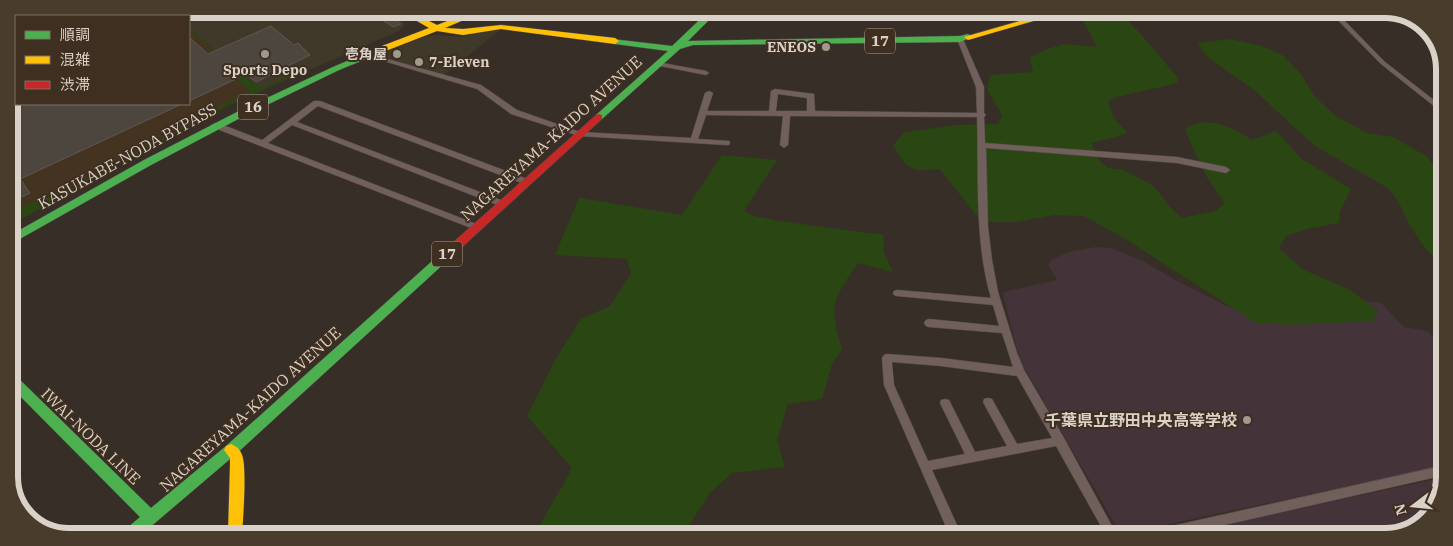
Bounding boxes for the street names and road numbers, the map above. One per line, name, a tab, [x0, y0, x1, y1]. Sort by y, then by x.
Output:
road number: 17	[865, 28, 895, 54]
street label: NAGAREYAMA-KAIDO AVENUE	[456, 51, 646, 225]
road number: 16	[238, 94, 268, 120]
street label: KASUKABE-NODA BYPASS	[34, 98, 220, 214]
road number: 17	[432, 242, 462, 266]
street label: NAGAREYAMA-KAIDO AVENUE	[155, 322, 345, 496]
street label: IWAI-NODA LINE	[37, 383, 145, 489]

